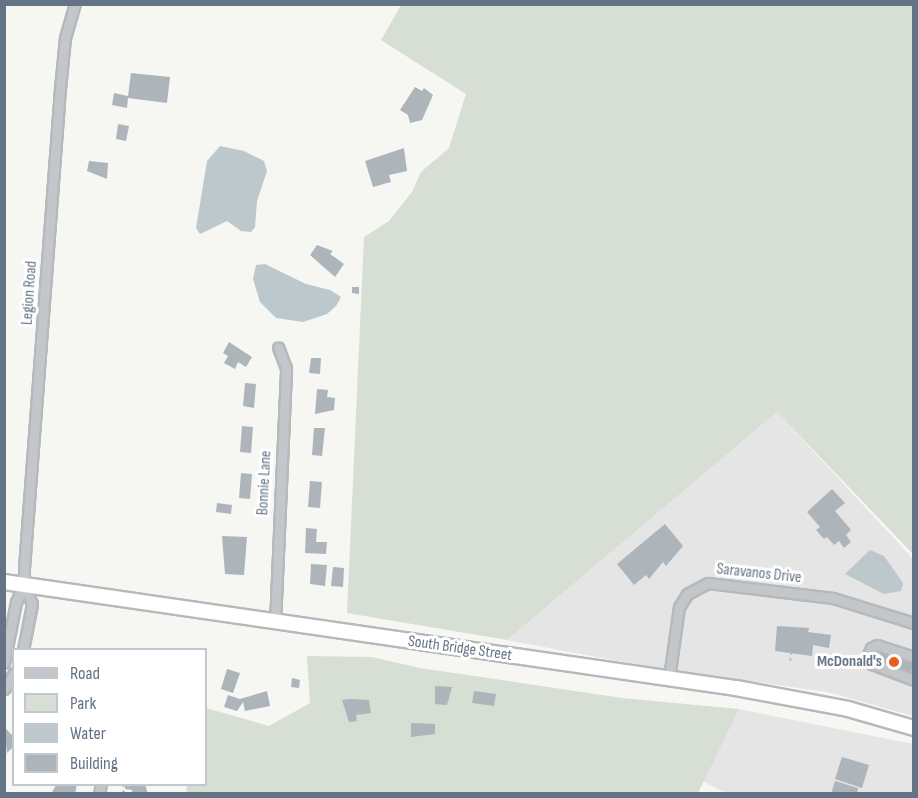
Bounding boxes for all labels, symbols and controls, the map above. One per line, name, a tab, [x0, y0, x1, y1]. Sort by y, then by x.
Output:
street label: Legion Road	[18, 260, 42, 326]
street label: Bonnie Lane	[254, 450, 276, 516]
street label: Saravanos Drive	[716, 560, 802, 588]
street label: South Bridge Street	[407, 632, 513, 666]
legend	[12, 648, 207, 786]
place label: McDonald's	[817, 652, 882, 672]
marker: McDonald's	[887, 655, 901, 669]
text: Road	[70, 663, 100, 684]
text: Park	[70, 693, 96, 714]
text: Water	[70, 723, 106, 744]
text: Building	[70, 753, 118, 774]

